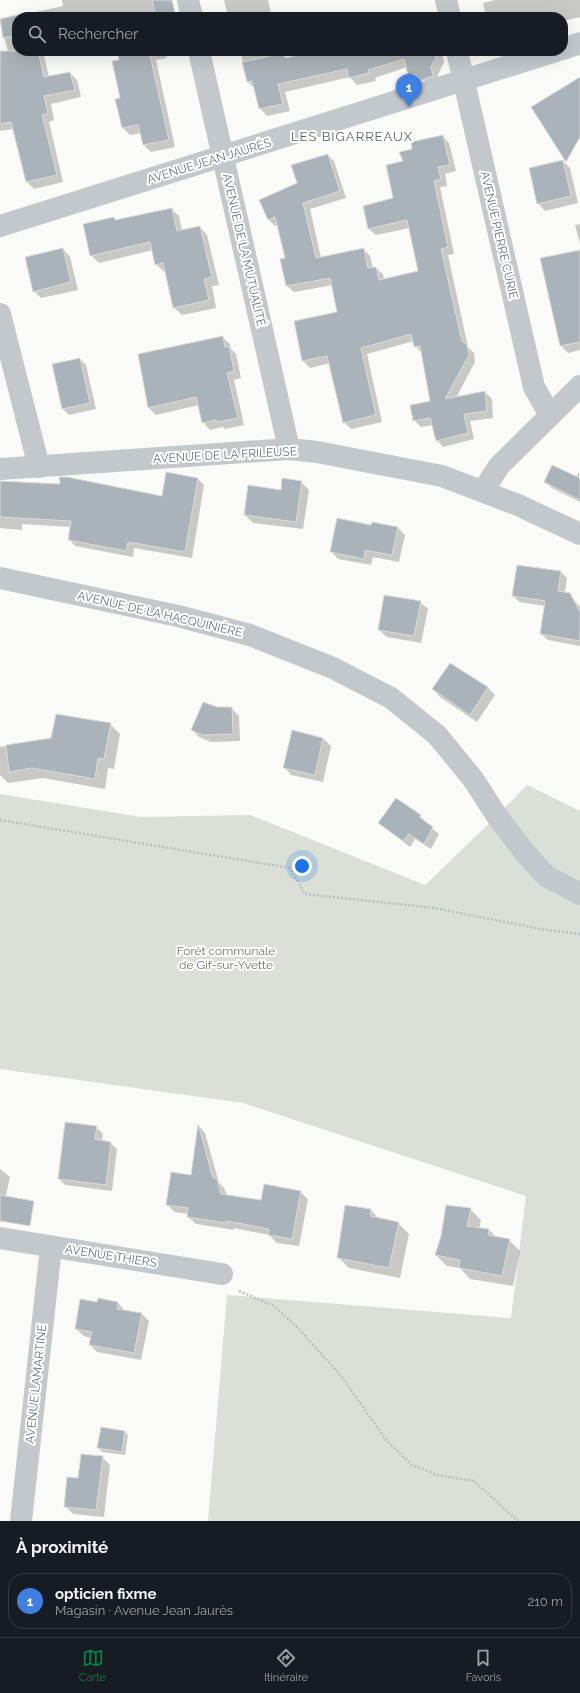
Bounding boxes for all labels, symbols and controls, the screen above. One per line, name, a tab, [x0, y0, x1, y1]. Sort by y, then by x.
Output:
search box	[12, 12, 568, 56]
icon: search	[26, 23, 48, 45]
text: Rechercher	[58, 25, 138, 43]
pin: 1	[396, 74, 422, 107]
district label: LES BIGARREAUX	[291, 129, 413, 144]
street label: AVENUE JEAN JAURÈS	[145, 135, 273, 187]
street label: AVENUE PIERRE CURIE	[477, 170, 521, 300]
street label: AVENUE DE LA MUTUALITÉ	[220, 172, 268, 328]
street label: AVENUE DE LA FRILEUSE	[153, 444, 297, 466]
street label: AVENUE DE LA HACQUINIÈRE	[76, 588, 244, 640]
your location	[292, 856, 312, 876]
park label: Forêt communale de Gif-sur-Yvette	[177, 944, 275, 972]
street label: AVENUE THIERS	[64, 1242, 158, 1270]
street label: AVENUE LAMARTINE	[23, 1324, 49, 1444]
text: À proximité	[16, 1537, 108, 1557]
text: opticien fixme	[55, 1585, 156, 1603]
text: 1	[27, 1594, 33, 1609]
text: 210 m	[527, 1594, 563, 1609]
text: Magasin · Avenue Jean Jaurès	[55, 1603, 233, 1618]
tab: Carte	[79, 1647, 106, 1684]
tab: Itinéraire	[264, 1647, 308, 1684]
tab: Favoris	[466, 1647, 501, 1684]

